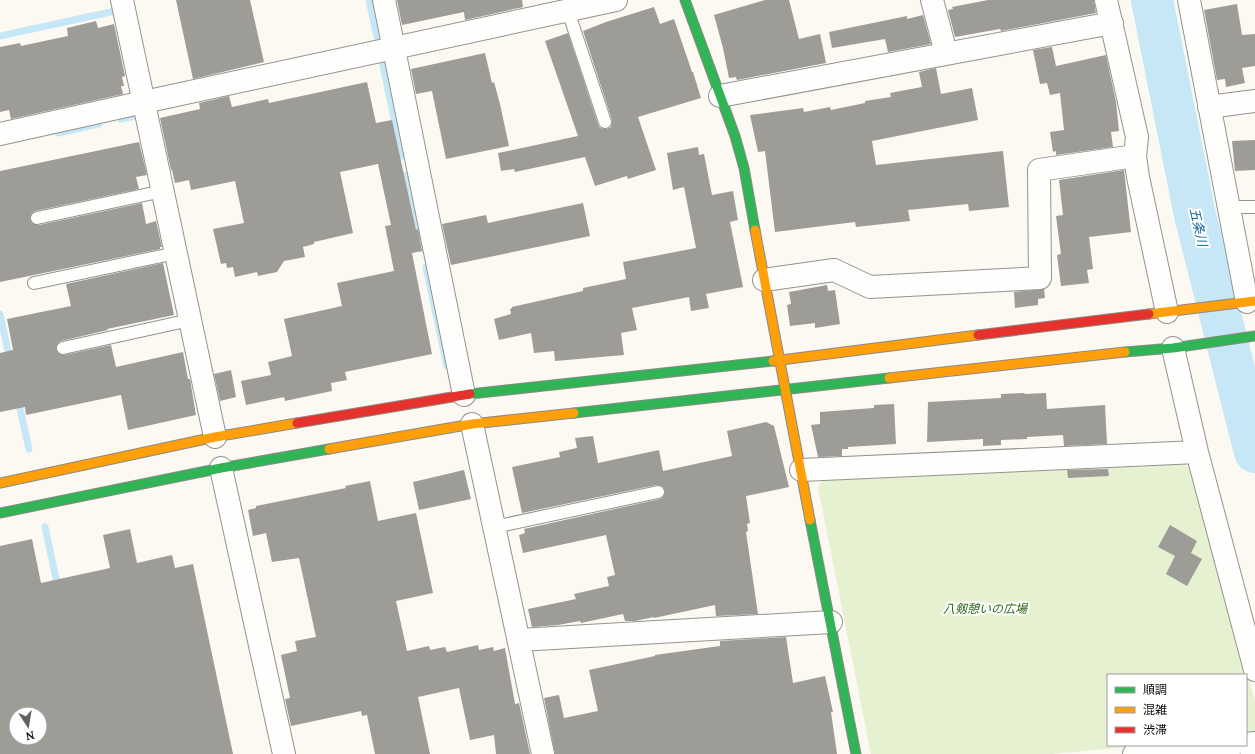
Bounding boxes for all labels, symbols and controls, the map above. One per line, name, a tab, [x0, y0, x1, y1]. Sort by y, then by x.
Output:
water label: 五条川	[1186, 206, 1212, 250]
park label: 八剱憩いの広場	[943, 601, 1029, 616]
legend	[1107, 674, 1247, 746]
text: 順調	[1143, 682, 1167, 697]
text: 混雑	[1143, 702, 1167, 717]
north arrow	[8, 706, 48, 746]
text: 渋滞	[1143, 722, 1167, 737]
text: N	[24, 728, 36, 744]

